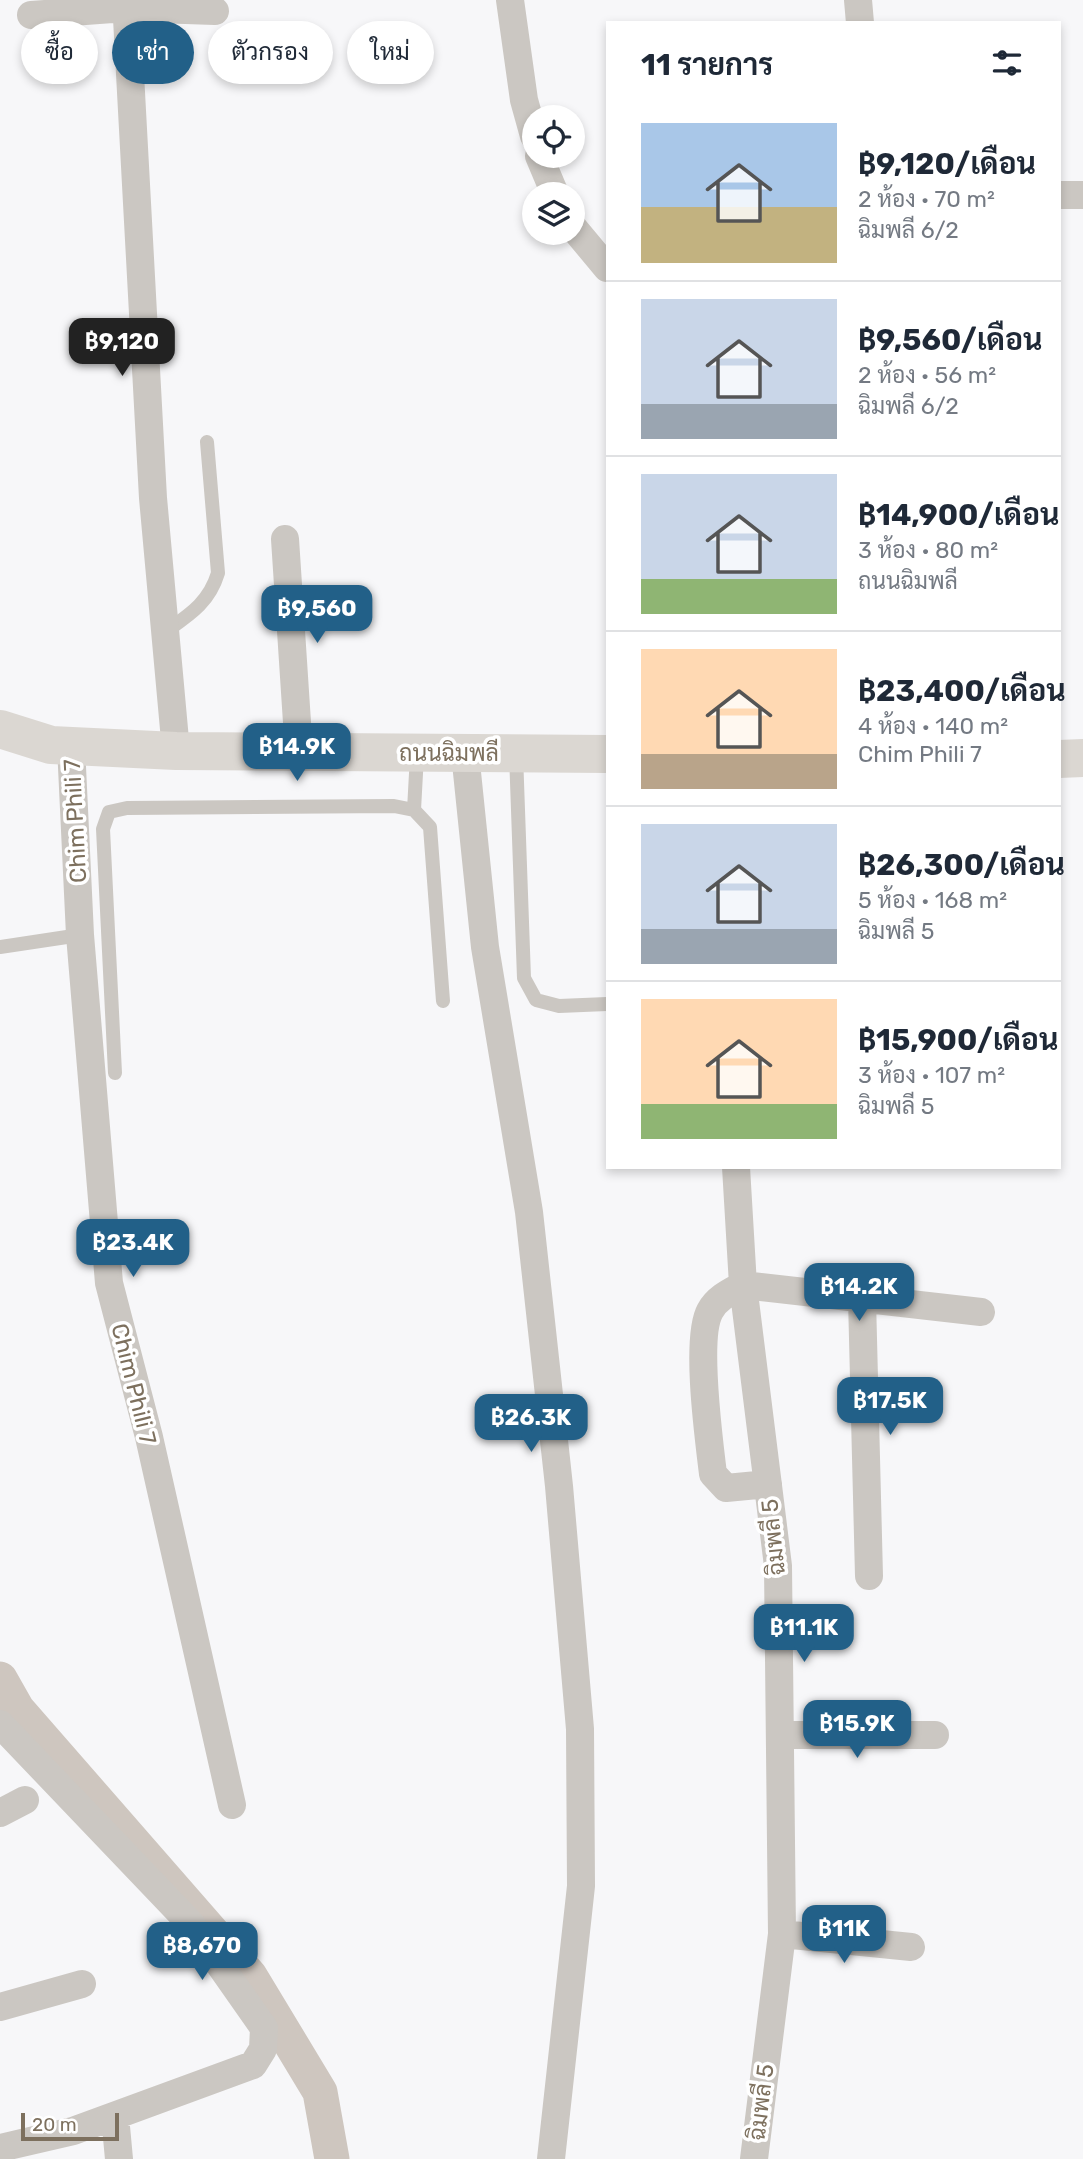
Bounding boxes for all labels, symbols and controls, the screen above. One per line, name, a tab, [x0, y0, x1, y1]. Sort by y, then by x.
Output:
chip: ซื้อ	[21, 21, 98, 84]
chip: เช่า	[112, 21, 194, 84]
chip: ตัวกรอง	[208, 21, 333, 84]
chip: ใหม่	[347, 21, 434, 84]
icon: filters	[988, 44, 1026, 82]
text: 11 รายการ	[641, 47, 773, 83]
map controls	[522, 105, 585, 245]
button: locate	[522, 105, 585, 168]
text: ฿9,120/เดือน	[858, 146, 1036, 182]
icon: home	[697, 151, 781, 235]
button: layers	[522, 182, 585, 245]
text: 2 ห้อง · 70 m²	[858, 185, 995, 213]
text: ฉิมพลี 6/2	[858, 216, 959, 244]
pin: ฿9,120	[65, 318, 179, 378]
text: ฿9,560/เดือน	[858, 322, 1042, 358]
text: ฿9,120	[85, 327, 159, 355]
icon: home	[697, 327, 781, 411]
text: 2 ห้อง · 56 m²	[858, 361, 996, 389]
text: ฉิมพลี 6/2	[858, 392, 959, 420]
text: ฿14,900/เดือน	[858, 497, 1059, 533]
icon: home	[697, 502, 781, 586]
text: 3 ห้อง · 80 m²	[858, 536, 998, 564]
text: ถนนฉิมพลี	[858, 567, 958, 595]
pin: ฿9,560	[260, 586, 374, 645]
text: ฿9,560	[277, 594, 357, 622]
text: ฿23,400/เดือน	[858, 673, 1066, 709]
icon: home	[697, 677, 781, 761]
text: 4 ห้อง · 140 m²	[858, 712, 1008, 740]
pin: ฿14.9K	[240, 724, 354, 783]
text: ฿14.9K	[259, 732, 335, 760]
street label: ถนนฉิมพลี	[399, 738, 499, 767]
text: Chim Phili 7	[858, 740, 982, 768]
street label: Chim Phili 7	[58, 758, 92, 884]
text: ฿26,300/เดือน	[858, 847, 1065, 883]
icon: home	[697, 852, 781, 936]
text: 5 ห้อง · 168 m²	[858, 886, 1007, 914]
text: ฉิมพลี 5	[858, 917, 934, 945]
text: ฿15,900/เดือน	[858, 1022, 1058, 1058]
icon: home	[697, 1027, 781, 1111]
text: 3 ห้อง · 107 m²	[858, 1061, 1005, 1089]
text: ฉิมพลี 5	[858, 1092, 934, 1120]
pin: ฿23.4K	[76, 1220, 190, 1279]
text: ฿23.4K	[92, 1228, 174, 1256]
pin: ฿14.2K	[802, 1264, 916, 1323]
text: ฿14.2K	[820, 1272, 898, 1300]
street label: Chim Phili 7	[105, 1321, 163, 1448]
pin: ฿17.5K	[833, 1378, 947, 1437]
text: ฿17.5K	[853, 1386, 927, 1414]
pin: ฿26.3K	[474, 1394, 588, 1454]
text: ฿26.3K	[491, 1403, 571, 1431]
street label: ฉิมพลี 5	[754, 1498, 791, 1577]
pin: ฿11.1K	[747, 1604, 861, 1664]
text: ฿11.1K	[770, 1613, 838, 1641]
pin: ฿15.9K	[800, 1700, 914, 1760]
text: ฿15.9K	[819, 1709, 895, 1737]
pin: ฿11K	[803, 1906, 885, 1965]
text: ฿11K	[818, 1914, 870, 1942]
pin: ฿8,670	[145, 1923, 259, 1982]
text: ฿8,670	[163, 1931, 241, 1959]
street label: ฉิมพลี 5	[741, 2062, 780, 2142]
scale bar	[21, 2110, 119, 2142]
text: 20 m	[32, 2113, 77, 2136]

